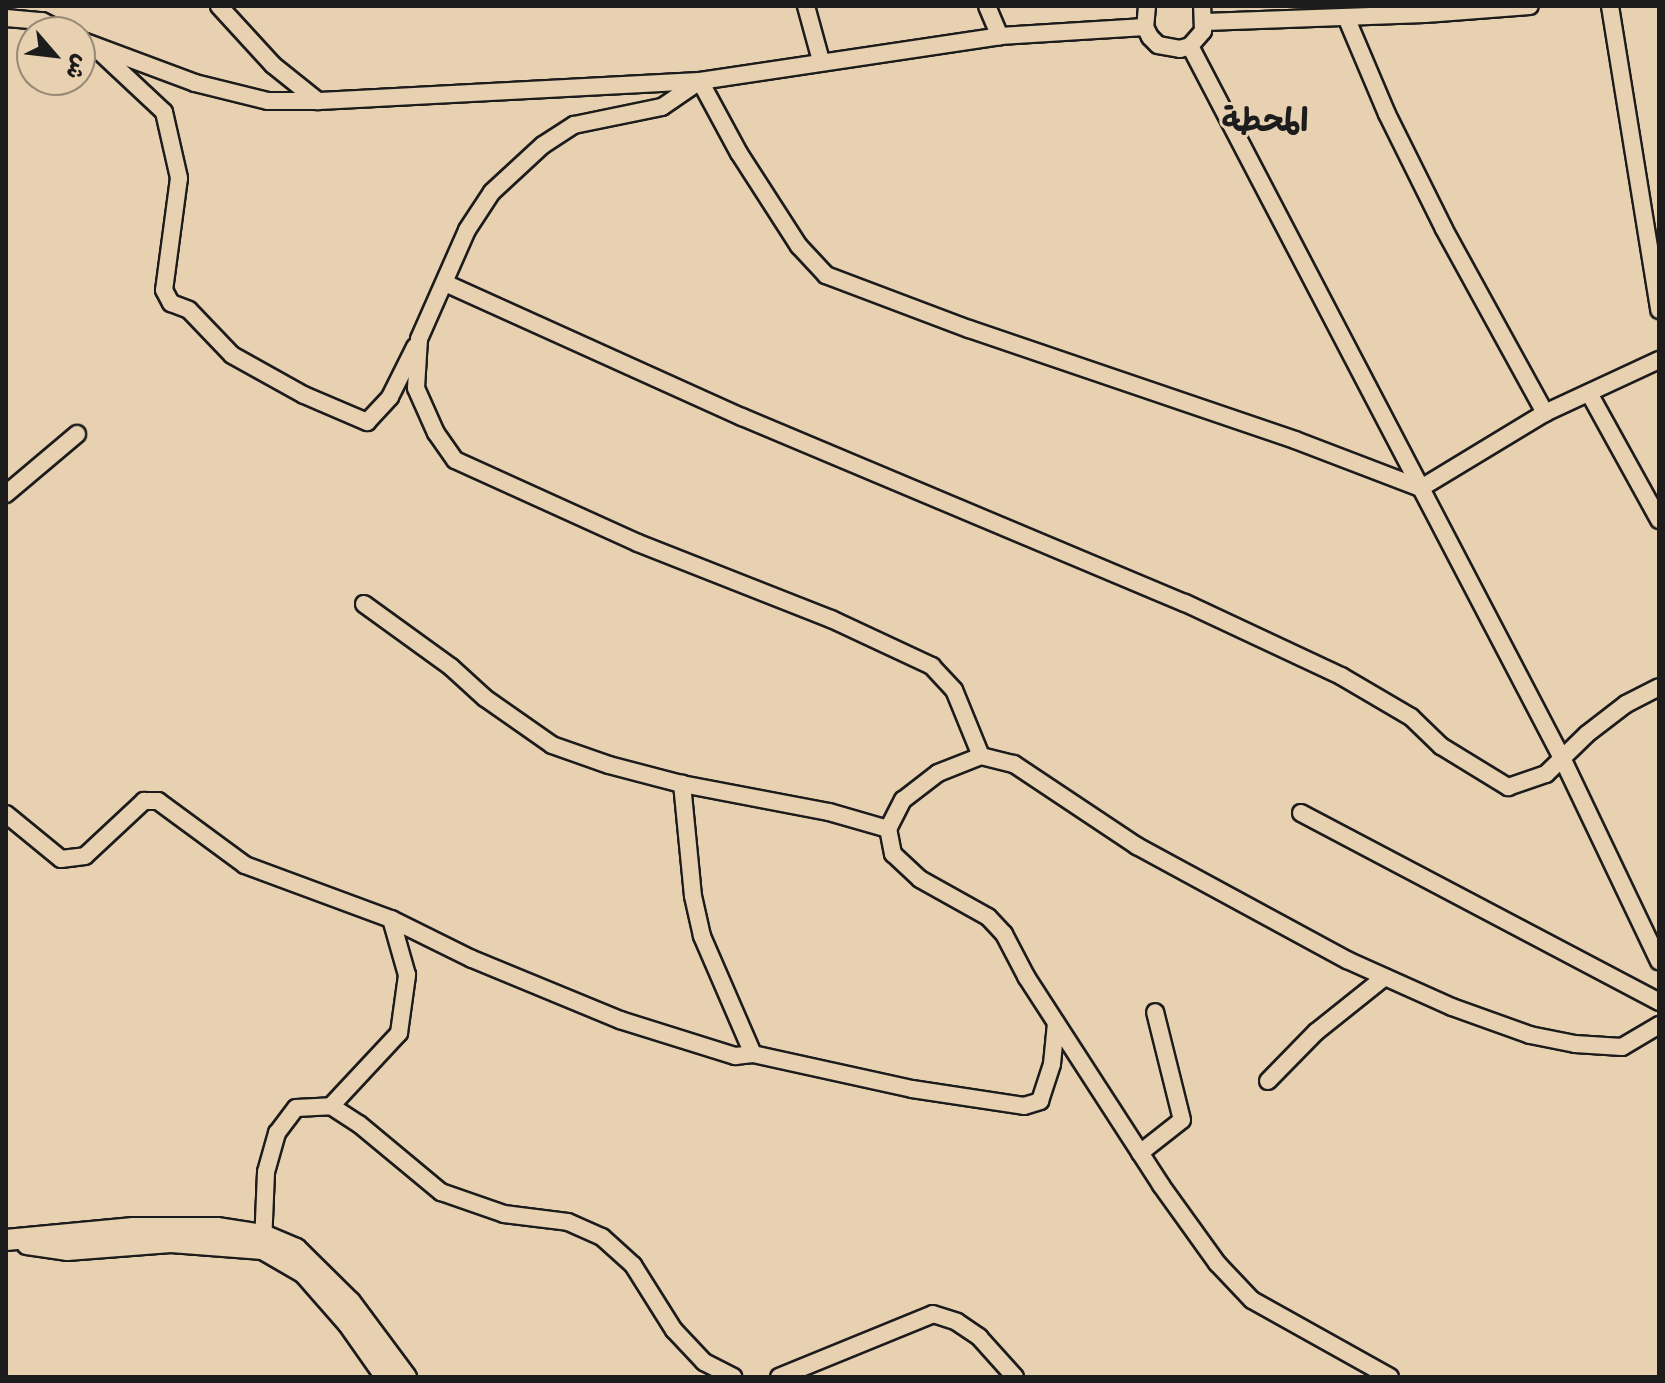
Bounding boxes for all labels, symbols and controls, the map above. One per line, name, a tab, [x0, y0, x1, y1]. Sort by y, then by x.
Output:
north arrow	[16, 16, 96, 96]
text: ش	[55, 48, 97, 85]
district label: المحطة	[1222, 104, 1308, 142]

